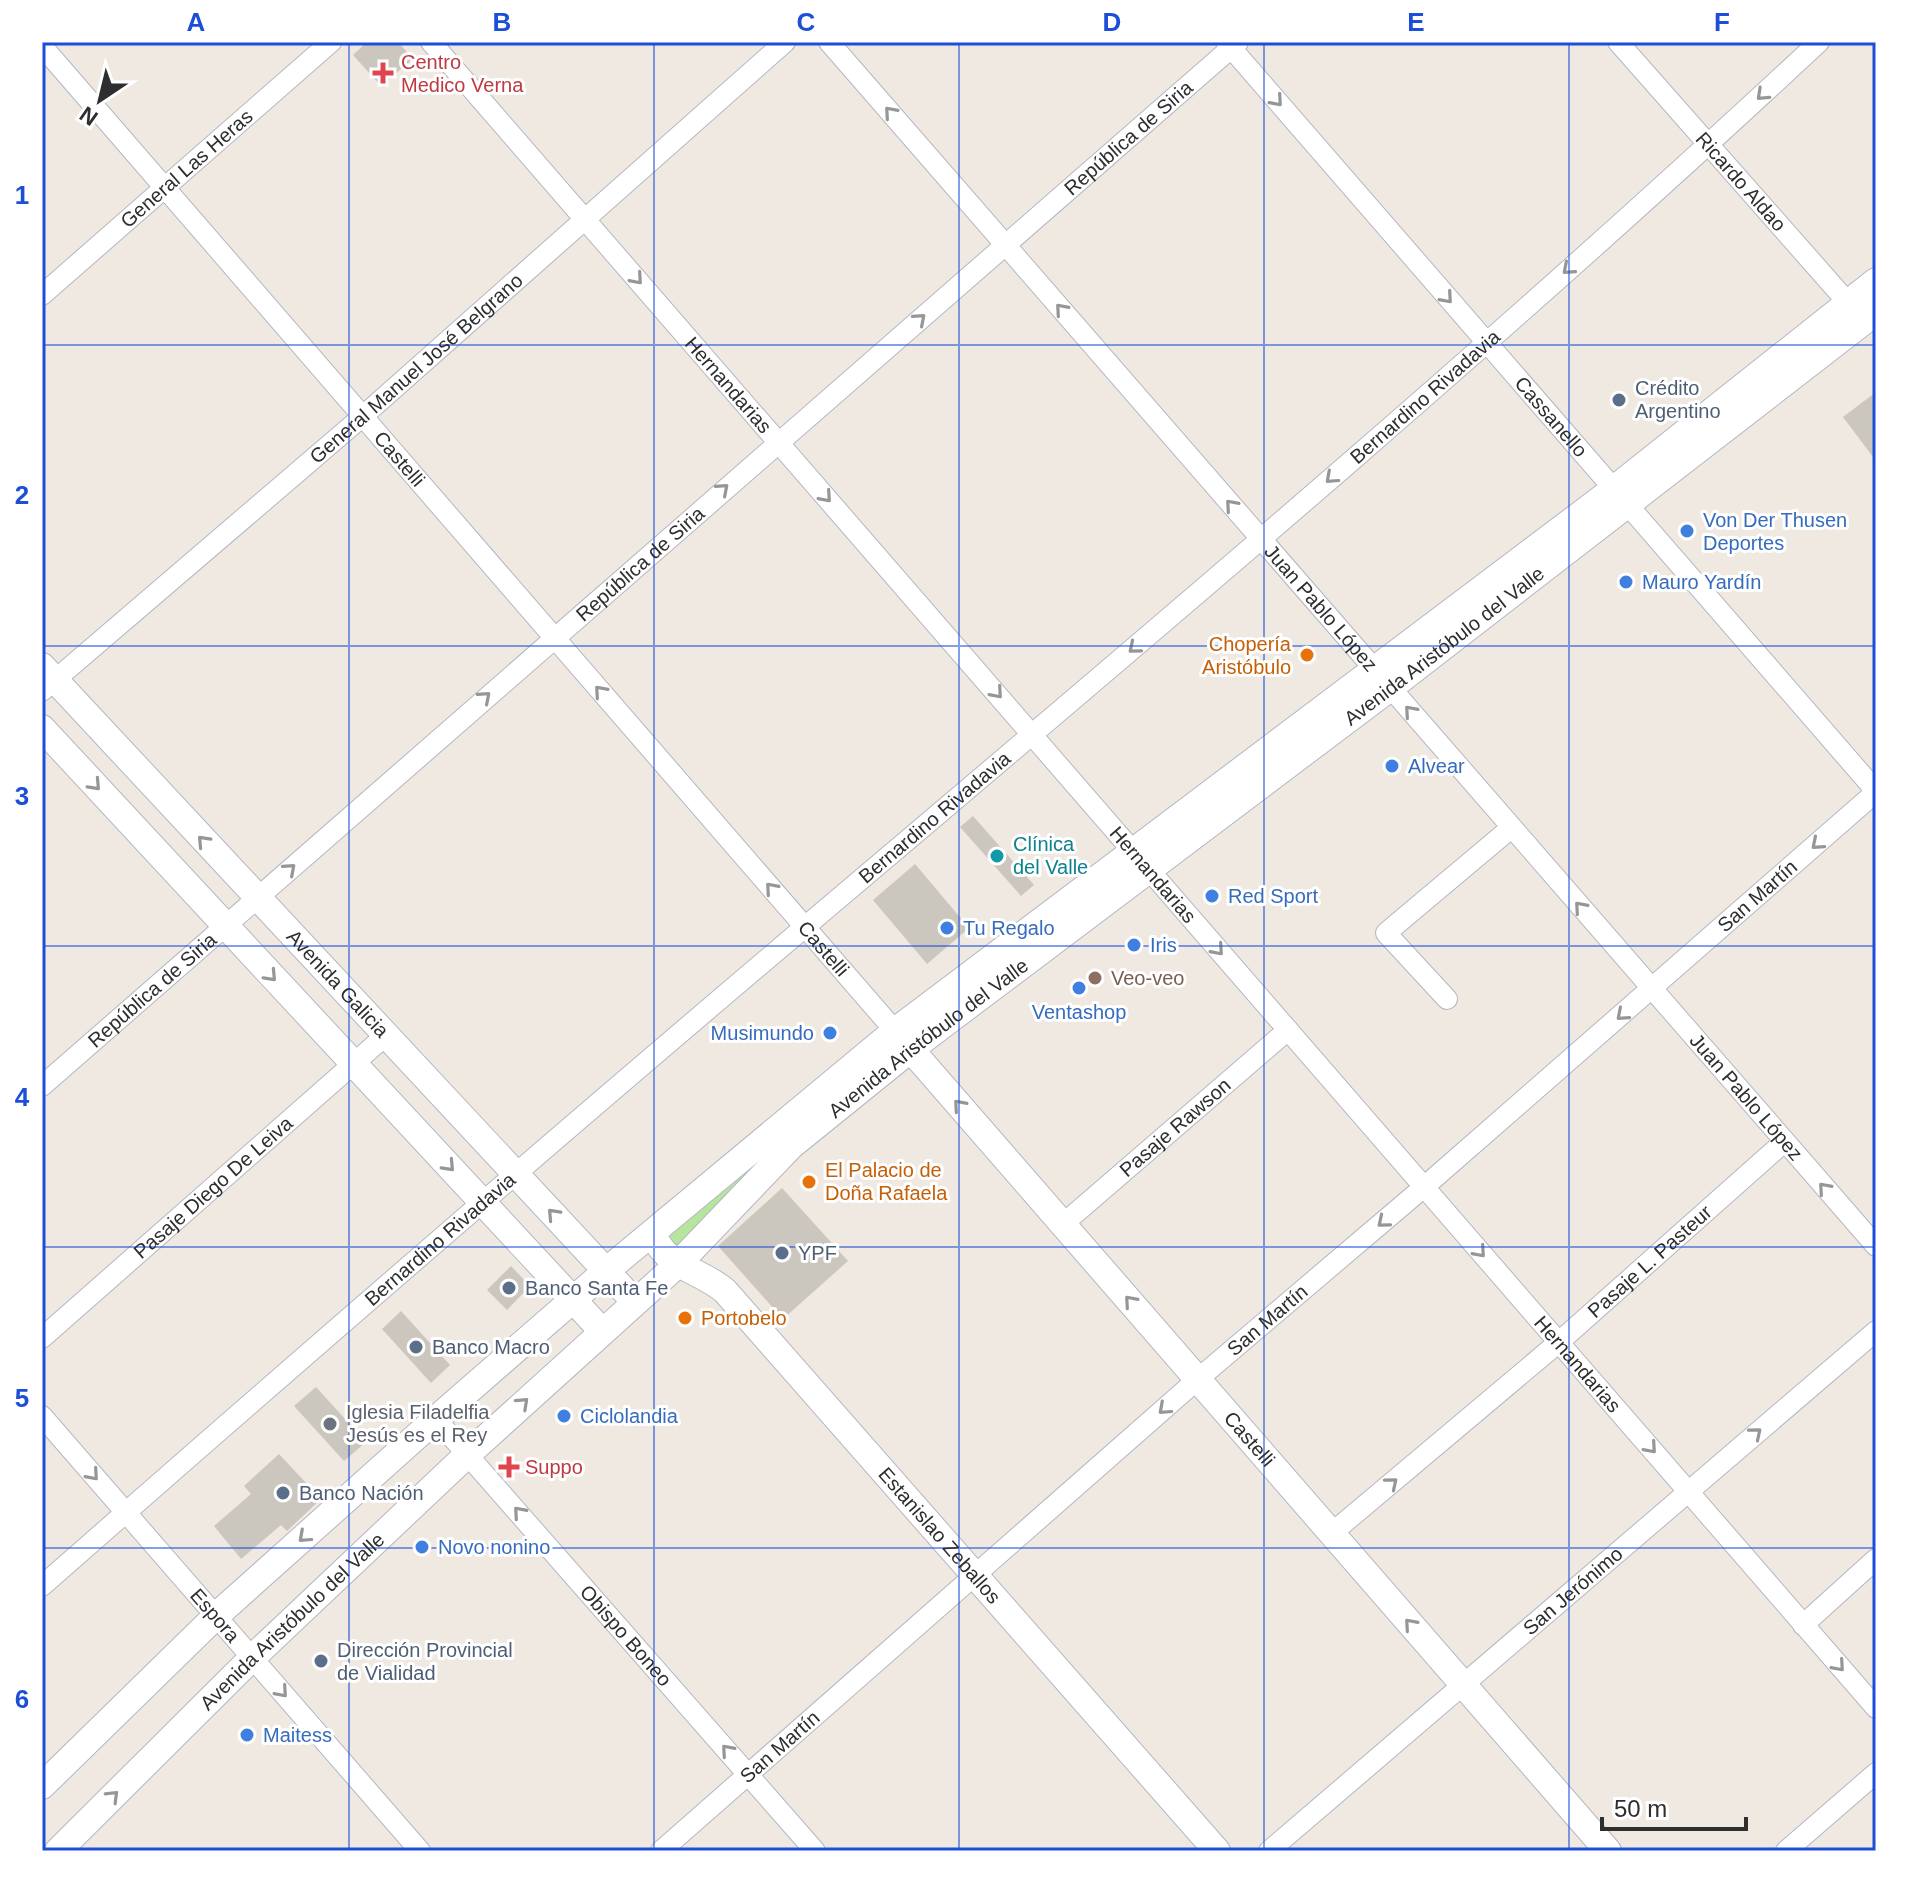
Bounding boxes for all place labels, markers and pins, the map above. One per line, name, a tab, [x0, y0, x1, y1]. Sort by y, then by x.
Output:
place label: Centro Medico Verna	[401, 51, 524, 96]
marker: Centro Medico Verna	[372, 62, 394, 84]
place label: Crédito Argentino	[1635, 377, 1721, 422]
marker: Crédito Argentino	[1610, 391, 1628, 409]
place label: Von Der Thusen Deportes	[1703, 509, 1847, 554]
marker: Von Der Thusen Deportes	[1678, 522, 1696, 540]
place label: Mauro Yardín	[1642, 571, 1761, 593]
marker: Mauro Yardín	[1617, 573, 1635, 591]
place label: Chopería Aristóbulo	[1202, 633, 1292, 678]
marker: Chopería Aristóbulo	[1298, 646, 1316, 664]
place label: Alvear	[1408, 755, 1465, 777]
marker: Alvear	[1383, 757, 1401, 775]
place label: Clínica del Valle	[1013, 833, 1088, 878]
marker: Clínica del Valle	[988, 847, 1006, 865]
place label: Red Sport	[1228, 885, 1318, 907]
marker: Red Sport	[1203, 887, 1221, 905]
place label: Tu Regalo	[963, 917, 1055, 939]
marker: Tu Regalo	[938, 919, 956, 937]
place label: Iris	[1150, 934, 1177, 956]
marker: Iris	[1125, 936, 1143, 954]
place label: Veo-veo	[1111, 967, 1184, 989]
marker: Veo-veo	[1086, 969, 1104, 987]
marker: Ventashop	[1070, 979, 1088, 997]
place label: Ventashop	[1032, 1001, 1126, 1023]
place label: Musimundo	[711, 1022, 814, 1044]
marker: Musimundo	[821, 1024, 839, 1042]
place label: El Palacio de Doña Rafaela	[825, 1159, 948, 1204]
marker: El Palacio de Doña Rafaela	[800, 1173, 818, 1191]
place label: YPF	[798, 1242, 837, 1264]
marker: YPF	[773, 1244, 791, 1262]
place label: Banco Santa Fe	[525, 1277, 668, 1299]
marker: Banco Santa Fe	[500, 1279, 518, 1297]
place label: Portobelo	[701, 1307, 787, 1329]
marker: Portobelo	[676, 1309, 694, 1327]
place label: Banco Macro	[432, 1336, 550, 1358]
marker: Banco Macro	[407, 1338, 425, 1356]
place label: Iglesia Filadelfia Jesús es el Rey	[346, 1401, 490, 1446]
place label: Ciclolandia	[580, 1405, 679, 1427]
marker: Ciclolandia	[555, 1407, 573, 1425]
marker: Iglesia Filadelfia Jesús es el Rey	[321, 1415, 339, 1433]
place label: Suppo	[525, 1456, 583, 1478]
marker: Suppo	[500, 1458, 518, 1476]
place label: Banco Nación	[299, 1482, 424, 1504]
marker: Banco Nación	[274, 1484, 292, 1502]
place label: Novo nonino	[438, 1536, 550, 1558]
marker: Novo nonino	[413, 1538, 431, 1556]
place label: Dirección Provincial de Vialidad	[337, 1639, 513, 1684]
marker: Dirección Provincial de Vialidad	[312, 1652, 330, 1670]
place label: Maitess	[263, 1724, 332, 1746]
marker: Maitess	[238, 1726, 256, 1744]

